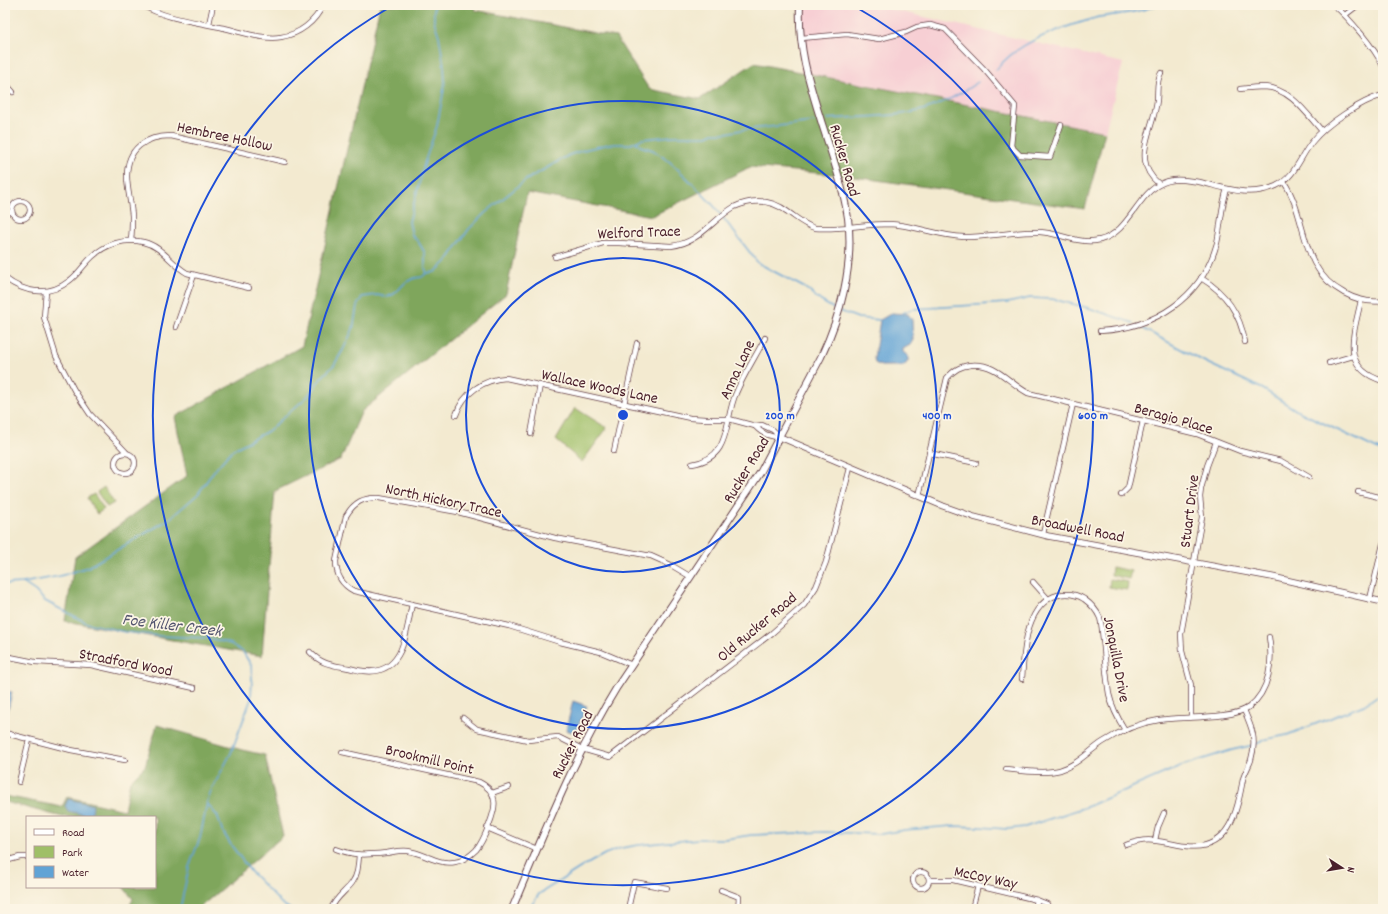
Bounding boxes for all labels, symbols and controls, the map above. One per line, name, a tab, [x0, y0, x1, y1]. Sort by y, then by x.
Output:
street label: Hembree Hollow	[175, 116, 274, 159]
street label: Rucker Road	[822, 122, 865, 200]
street label: Welford Trace	[597, 221, 681, 246]
street label: Anna Lane	[714, 337, 762, 404]
street label: Wallace Woods Lane	[539, 364, 660, 411]
street label: Beragio Place	[1131, 397, 1215, 442]
centre of rings	[616, 408, 630, 422]
text: 200 m	[765, 408, 795, 425]
text: 400 m	[922, 408, 952, 425]
text: 600 m	[1078, 408, 1108, 425]
street label: Rucker Road	[718, 433, 776, 508]
street label: Stuart Drive	[1175, 473, 1206, 549]
street label: North Hickory Trace	[383, 478, 504, 525]
street label: Broadwell Road	[1029, 509, 1126, 550]
street label: Old Rucker Road	[713, 587, 803, 668]
water label: Foe Killer Creek	[121, 609, 225, 645]
street label: Jonquilla Drive	[1096, 615, 1135, 704]
street label: Stradford Wood	[77, 643, 174, 684]
street label: Rucker Road	[546, 707, 600, 783]
street label: Brookmill Point	[383, 739, 476, 782]
legend	[26, 816, 156, 888]
text: Road	[62, 825, 84, 842]
text: Park	[62, 845, 83, 862]
north arrow	[1322, 848, 1362, 888]
street label: McCoy Way	[952, 861, 1020, 896]
text: Water	[62, 865, 89, 882]
text: N	[1341, 865, 1358, 875]

